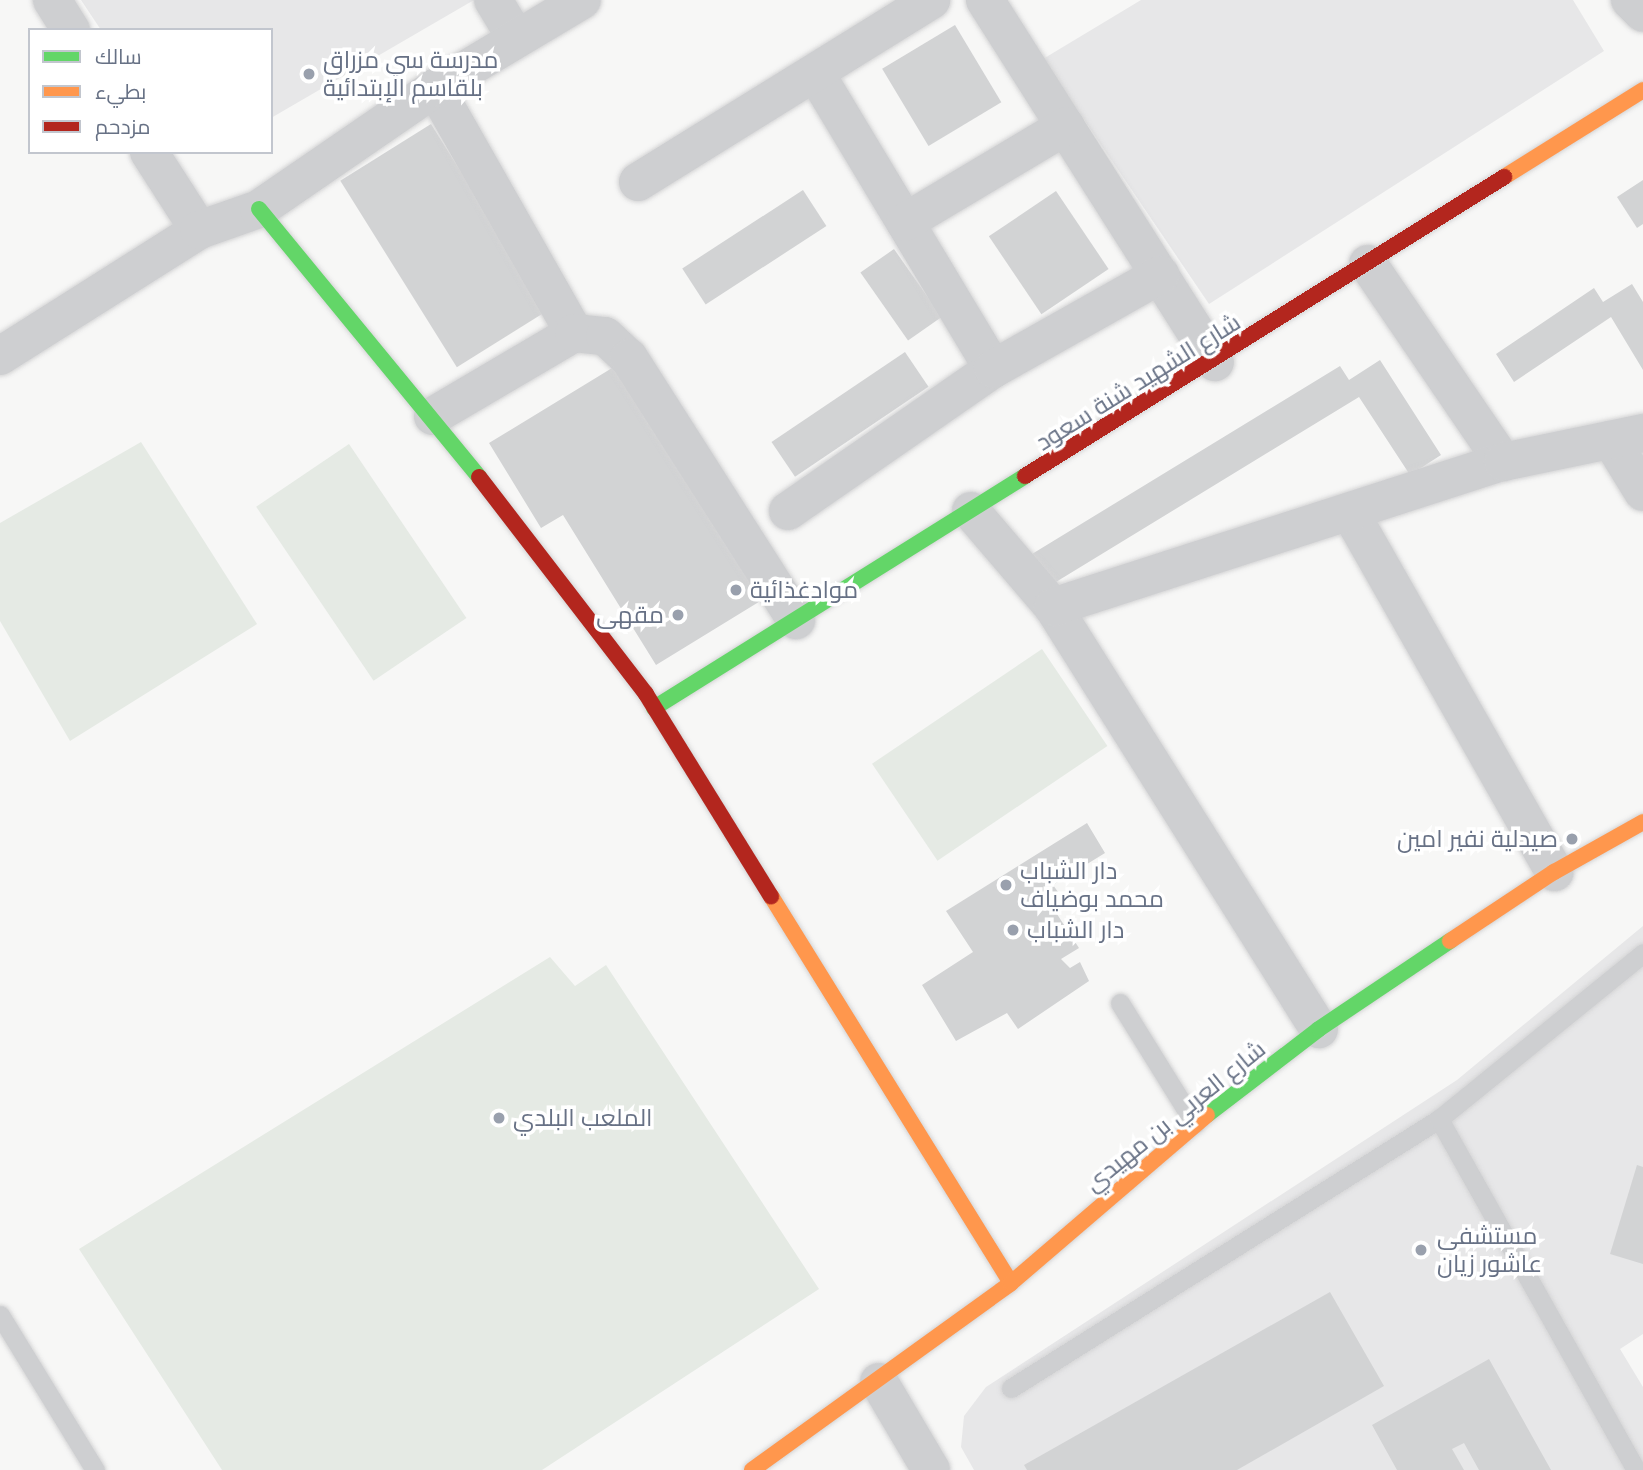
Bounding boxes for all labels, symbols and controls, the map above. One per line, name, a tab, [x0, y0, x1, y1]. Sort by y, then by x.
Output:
legend	[28, 28, 273, 154]
text: سالك	[95, 44, 142, 69]
place label: مدرسة سي مزراق بلقاسم الإبتدائية	[323, 46, 498, 102]
marker: مدرسة سي مزراق بلقاسم الإبتدائية	[301, 66, 317, 82]
text: بطيء	[95, 79, 146, 104]
text: مزدحم	[95, 114, 150, 139]
street label: شارع الشهيد شنة سعود	[1030, 307, 1246, 457]
place label: موادغذائية	[750, 576, 858, 604]
marker: موادغذائية	[728, 582, 744, 598]
place label: مقهى	[596, 601, 664, 629]
marker: مقهى	[670, 607, 686, 623]
place label: صيدلية نفير امين	[1397, 825, 1558, 853]
marker: صيدلية نفير امين	[1564, 831, 1580, 847]
place label: دار الشباب محمد بوضياف	[1020, 857, 1164, 913]
marker: دار الشباب محمد بوضياف	[998, 877, 1014, 893]
place label: دار الشباب	[1027, 916, 1124, 944]
marker: دار الشباب	[1005, 922, 1021, 938]
street label: شارع العربي بن مهيدي	[1079, 1034, 1271, 1198]
place label: الملعب البلدي	[513, 1104, 652, 1132]
marker: الملعب البلدي	[491, 1110, 507, 1126]
place label: مستشفى عاشور زيان	[1437, 1222, 1542, 1278]
marker: مستشفى عاشور زيان	[1411, 1240, 1431, 1260]

